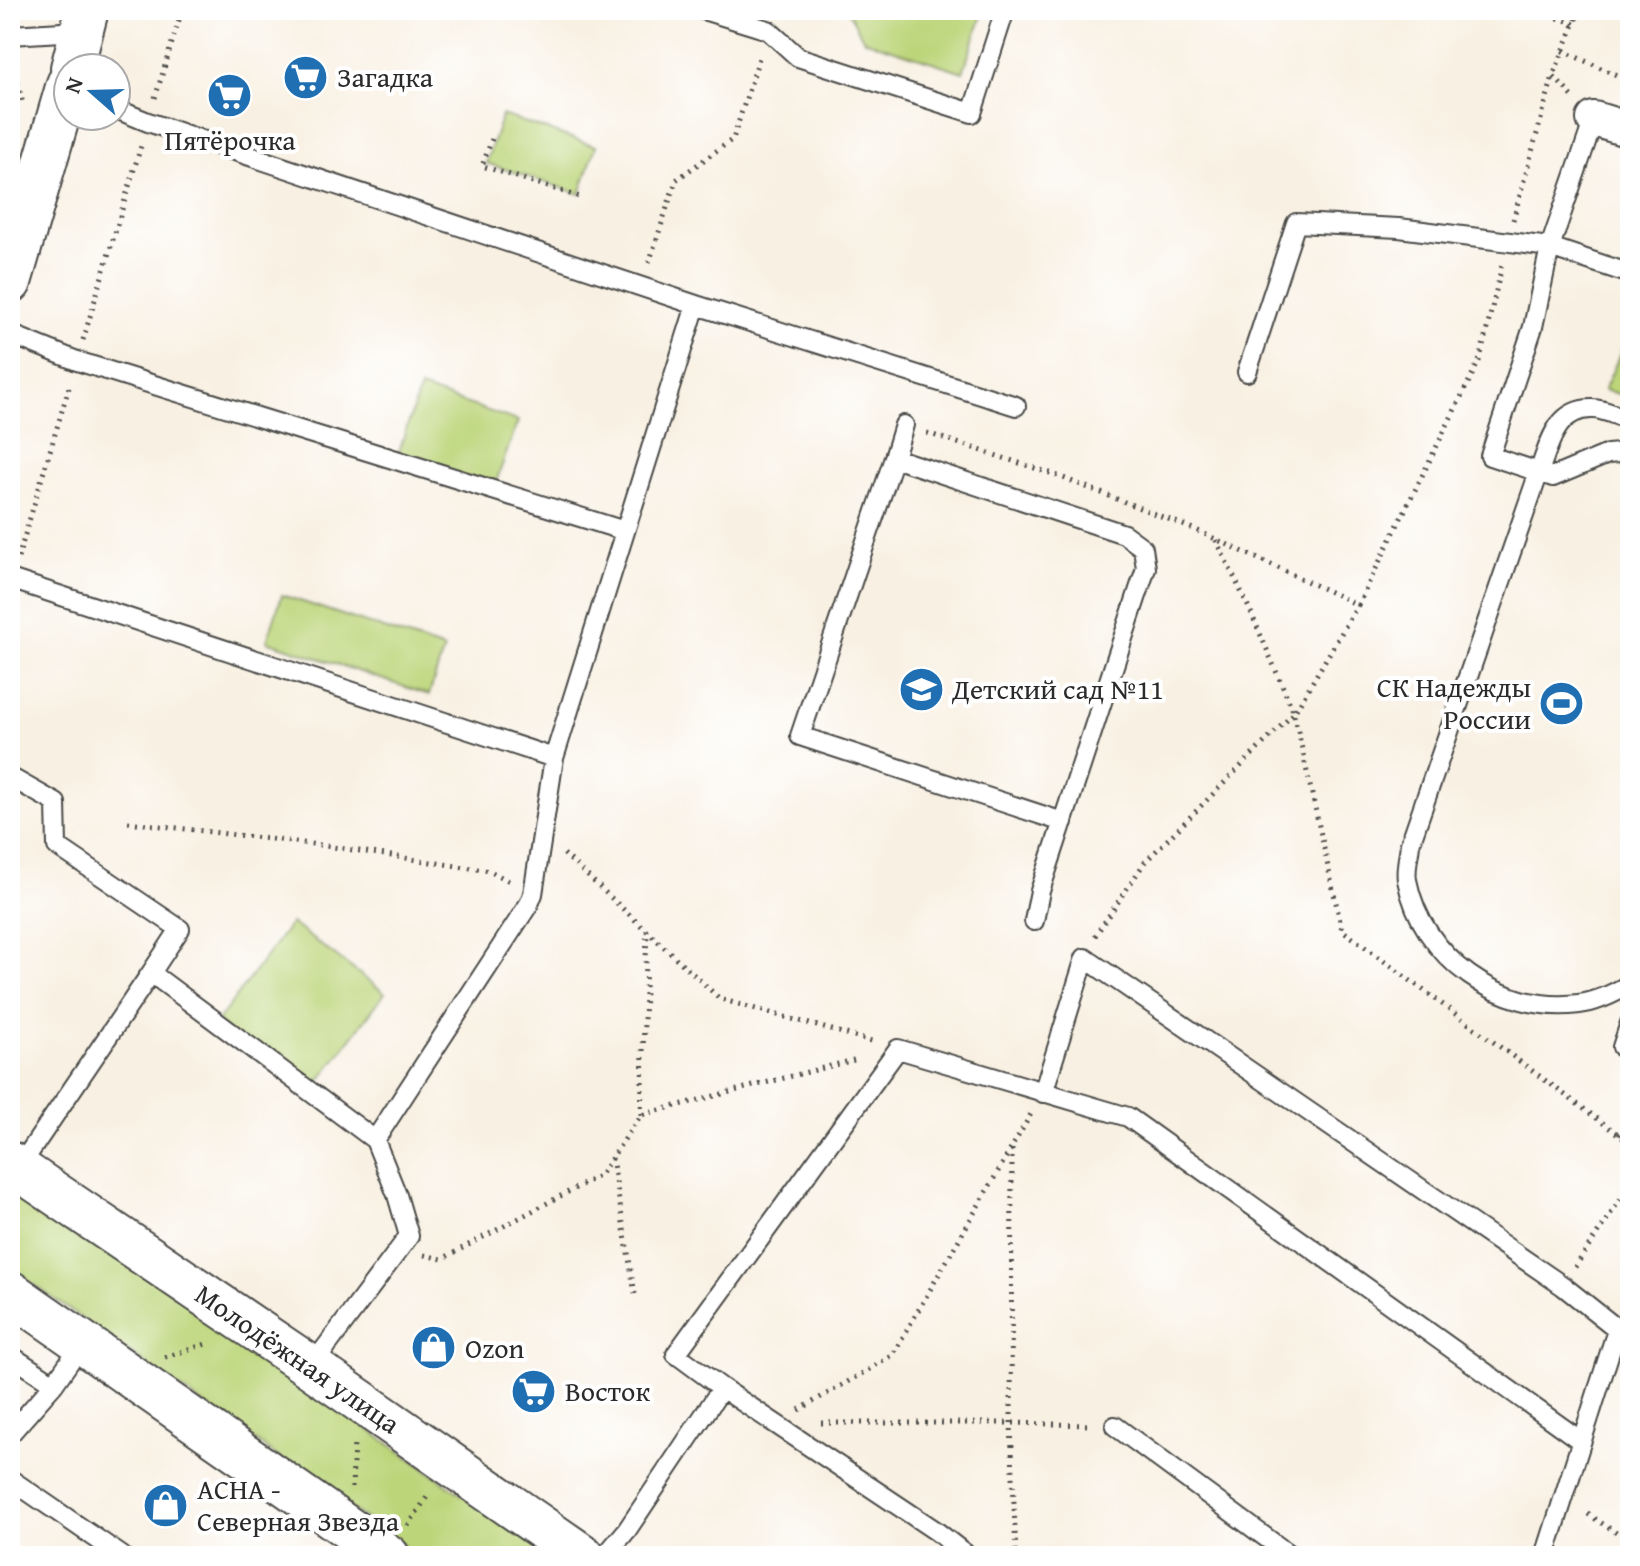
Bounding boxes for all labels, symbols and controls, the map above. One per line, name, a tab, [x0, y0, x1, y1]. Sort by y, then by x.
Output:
north arrow	[52, 52, 132, 132]
supermarket icon: Загадка	[282, 53, 330, 101]
place label: Загадка	[337, 56, 434, 97]
supermarket icon: Пятёрочка	[206, 72, 254, 120]
text: N	[56, 73, 91, 98]
place label: Пятёрочка	[164, 119, 296, 160]
school or university icon: Детский сад №11	[897, 665, 945, 713]
place label: СК Надежды России	[1377, 666, 1531, 739]
place label: Детский сад №11	[951, 668, 1164, 709]
sports icon: СК Надежды России	[1538, 679, 1586, 727]
street label: Молодёжная улица	[187, 1273, 409, 1443]
shop icon: Ozon	[410, 1324, 458, 1372]
place label: Ozon	[465, 1327, 525, 1368]
supermarket icon: Восток	[510, 1367, 558, 1415]
place label: Восток	[565, 1370, 650, 1411]
place label: АСНА - Северная Звезда	[197, 1468, 400, 1541]
shop icon: АСНА - Северная Звезда	[142, 1481, 190, 1529]

